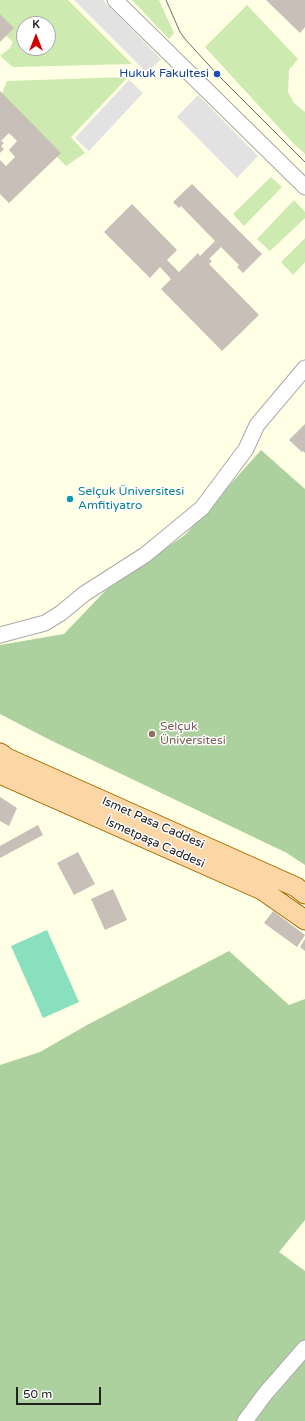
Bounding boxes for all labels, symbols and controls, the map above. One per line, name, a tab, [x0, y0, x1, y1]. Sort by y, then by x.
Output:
north arrow	[16, 16, 56, 56]
text: K	[32, 18, 40, 31]
place label: Hukuk Fakultesi	[119, 67, 209, 81]
marker: Hukuk Fakultesi	[212, 69, 222, 79]
place label: Selçuk Üniversitesi Amfitiyatro	[78, 485, 184, 513]
marker: Selçuk Üniversitesi Amfitiyatro	[65, 494, 75, 504]
place label: Selçuk Üniversitesi	[160, 720, 226, 748]
marker: Selçuk Üniversitesi	[147, 729, 157, 739]
street label: Ismet Pasa Caddesi	[100, 794, 206, 852]
street label: İsmetpaşa Caddesi	[103, 815, 207, 871]
scale bar	[18, 1379, 103, 1405]
text: 50 m	[23, 1387, 52, 1401]

